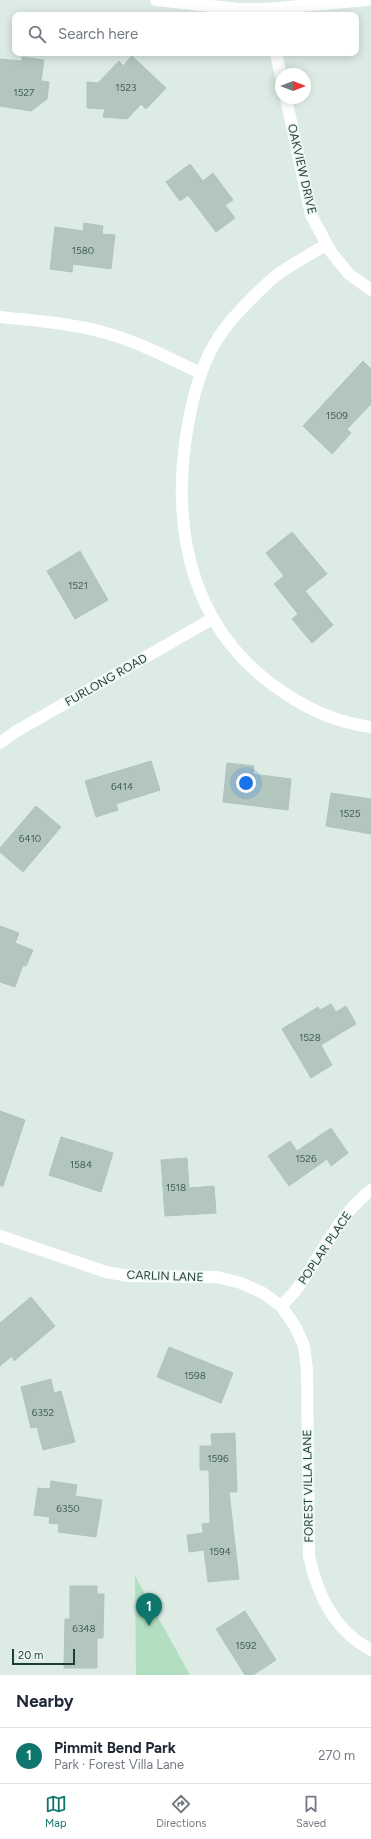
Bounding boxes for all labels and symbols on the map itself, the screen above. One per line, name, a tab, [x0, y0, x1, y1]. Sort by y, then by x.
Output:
north arrow	[275, 68, 311, 104]
house number: 1523	[116, 81, 136, 94]
house number: 1527	[14, 86, 35, 99]
street label: OAKVIEW DRIVE	[285, 122, 319, 216]
house number: 1580	[72, 244, 94, 257]
house number: 1509	[326, 409, 348, 422]
house number: 1521	[68, 579, 88, 592]
street label: FURLONG ROAD	[62, 651, 150, 709]
your location	[236, 773, 256, 793]
house number: 6414	[111, 780, 133, 793]
house number: 1525	[339, 807, 361, 820]
house number: 6410	[19, 832, 41, 845]
house number: 1528	[299, 1031, 321, 1044]
house number: 1526	[295, 1152, 317, 1165]
house number: 1584	[70, 1158, 92, 1171]
house number: 1518	[166, 1181, 186, 1194]
street label: POPLAR PLACE	[295, 1209, 355, 1287]
street label: CARLIN LANE	[126, 1268, 204, 1284]
house number: 1598	[184, 1369, 206, 1382]
house number: 6352	[32, 1406, 54, 1419]
street label: FOREST VILLA LANE	[300, 1429, 316, 1543]
house number: 1596	[207, 1452, 229, 1465]
house number: 6350	[56, 1502, 80, 1515]
house number: 1594	[209, 1545, 231, 1558]
pin: 1	[136, 1593, 162, 1626]
house number: 6348	[72, 1622, 96, 1635]
house number: 1592	[235, 1639, 257, 1652]
scale bar	[12, 1647, 75, 1666]

